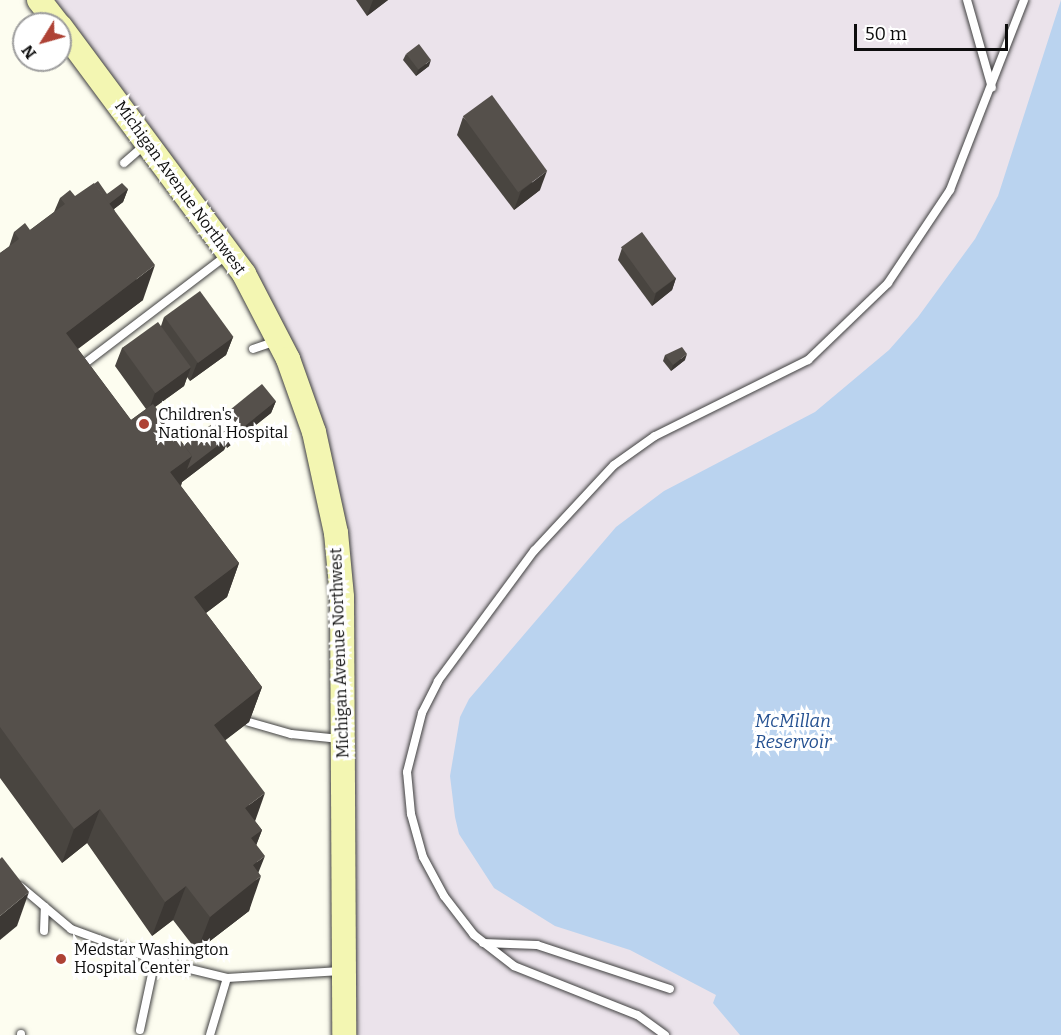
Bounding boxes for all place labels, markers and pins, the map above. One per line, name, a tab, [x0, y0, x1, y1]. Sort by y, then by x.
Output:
place label: Children's National Hospital	[158, 405, 288, 443]
marker: Children's National Hospital	[135, 415, 153, 433]
place label: Medstar Washington Hospital Center	[74, 940, 229, 978]
marker: Medstar Washington Hospital Center	[52, 950, 70, 968]

